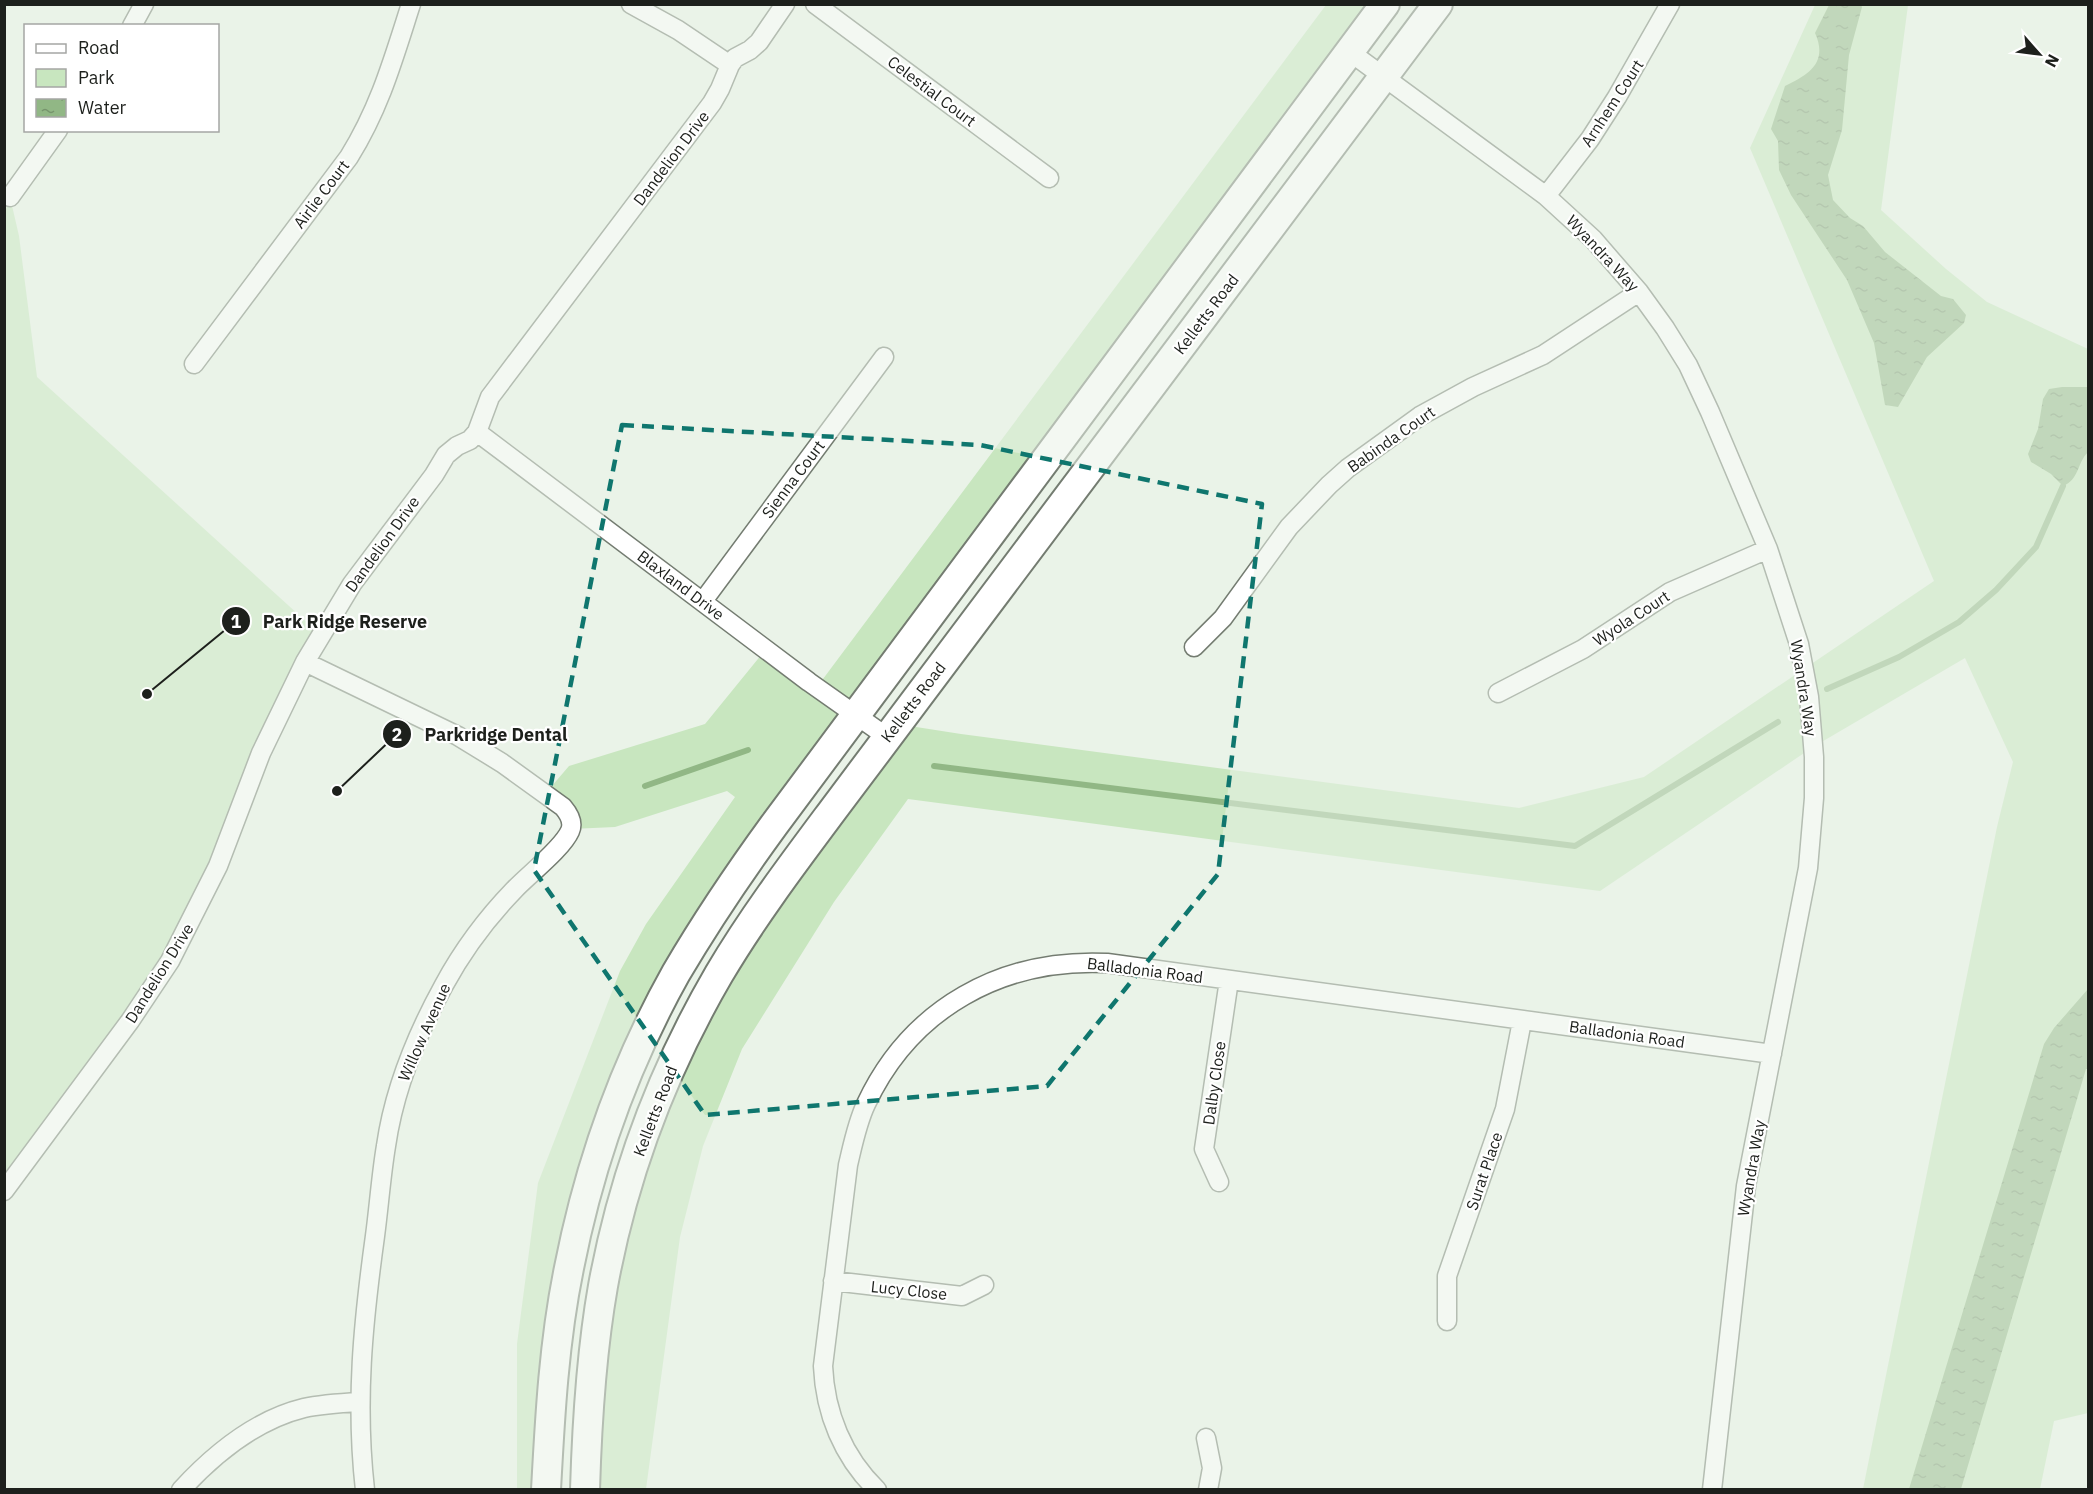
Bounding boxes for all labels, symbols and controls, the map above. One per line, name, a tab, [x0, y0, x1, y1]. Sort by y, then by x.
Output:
legend	[24, 24, 219, 132]
north arrow	[2009, 24, 2069, 84]
text: Road	[78, 36, 119, 59]
street label: Celestial Court	[884, 51, 980, 131]
text: N	[2041, 51, 2064, 71]
street label: Arnhem Court	[1576, 55, 1648, 151]
text: Park	[78, 66, 115, 89]
text: Water	[78, 96, 127, 119]
street label: Dandelion Drive	[629, 106, 713, 209]
street label: Airlie Court	[289, 156, 353, 232]
street label: Wyandra Way	[1562, 210, 1644, 296]
street label: Kelletts Road	[1169, 270, 1243, 358]
street label: Babinda Court	[1343, 401, 1439, 477]
street label: Sienna Court	[757, 436, 829, 522]
street label: Dandelion Drive	[340, 492, 424, 596]
street label: Blaxland Drive	[634, 546, 729, 624]
street label: Wyola Court	[1589, 586, 1673, 650]
callout: Park Ridge Reserve	[221, 603, 439, 639]
text: 1	[231, 610, 242, 633]
text: Park Ridge Reserve	[263, 610, 427, 633]
street label: Wyandra Way	[1786, 638, 1822, 738]
street label: Kelletts Road	[876, 658, 950, 746]
callout: Parkridge Dental	[382, 716, 579, 752]
text: 2	[392, 723, 402, 746]
text: Parkridge Dental	[425, 723, 568, 746]
street label: Dandelion Drive	[120, 919, 198, 1027]
street label: Balladonia Road	[1086, 953, 1204, 987]
street label: Willow Avenue	[393, 980, 455, 1084]
street label: Balladonia Road	[1568, 1016, 1686, 1052]
street label: Dalby Close	[1198, 1040, 1230, 1126]
street label: Kelletts Road	[629, 1063, 681, 1159]
street label: Wyandra Way	[1733, 1118, 1769, 1218]
street label: Surat Place	[1461, 1129, 1507, 1213]
street label: Lucy Close	[870, 1276, 948, 1304]

